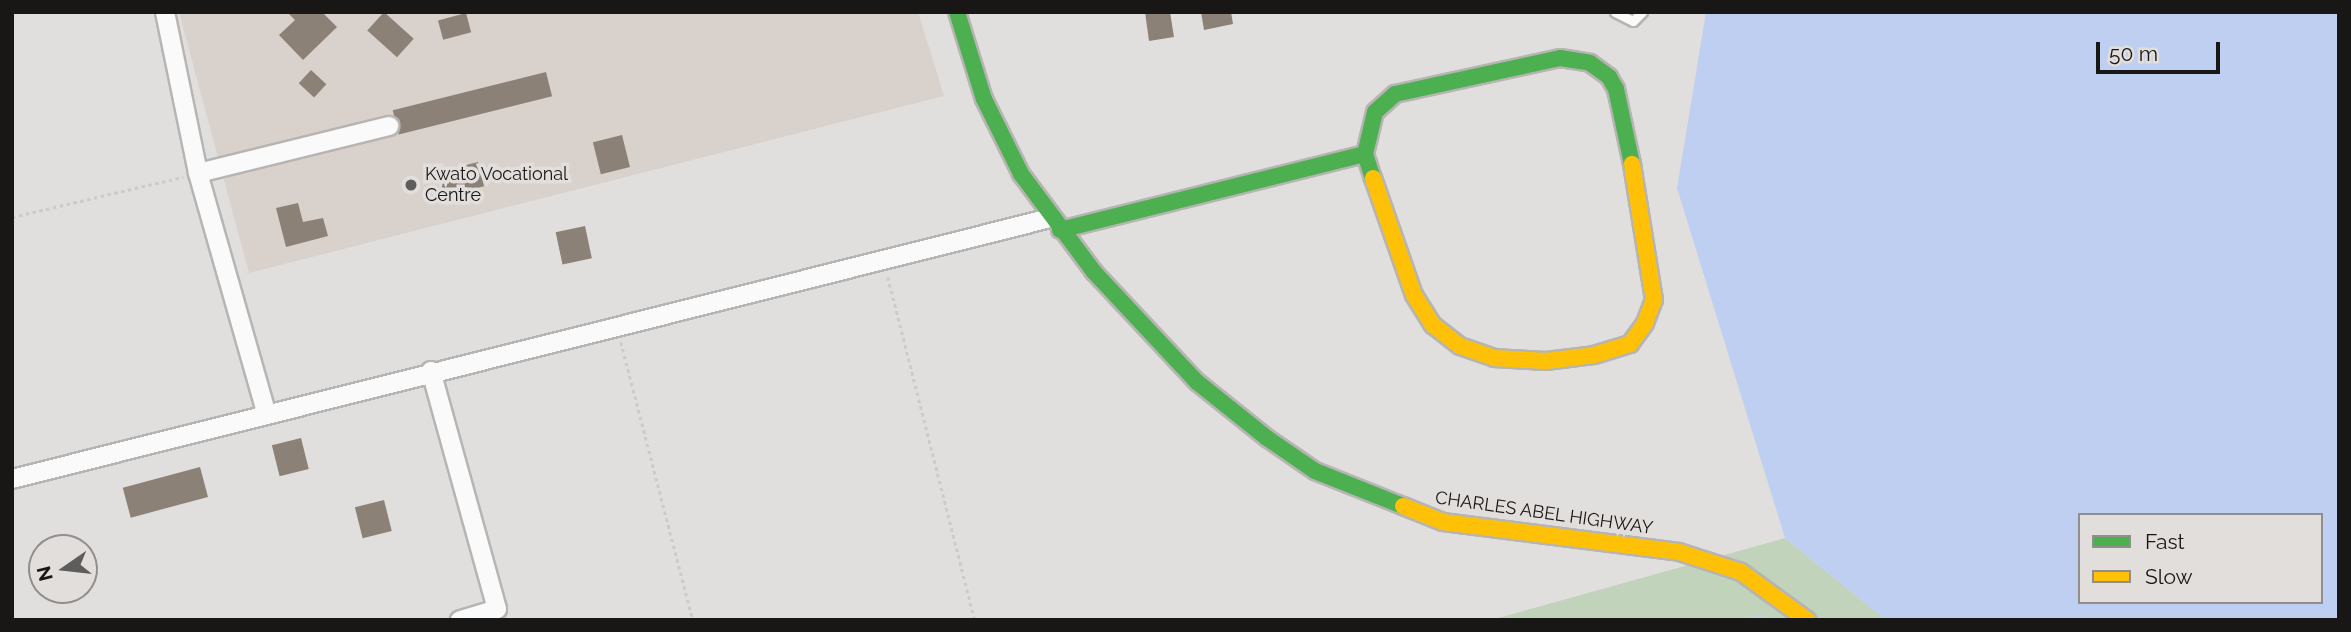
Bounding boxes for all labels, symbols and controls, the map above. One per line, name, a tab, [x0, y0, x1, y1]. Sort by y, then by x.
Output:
scale bar	[2099, 28, 2223, 72]
text: 50 m	[2109, 41, 2158, 66]
place label: Kwato Vocational Centre	[425, 164, 568, 206]
marker: Kwato Vocational Centre	[403, 177, 419, 193]
street label: CHARLES ABEL HIGHWAY	[1433, 487, 1655, 539]
legend	[2078, 513, 2323, 604]
text: Fast	[2145, 529, 2185, 554]
north arrow	[28, 534, 98, 604]
text: N	[32, 564, 57, 583]
text: Slow	[2145, 564, 2193, 589]

